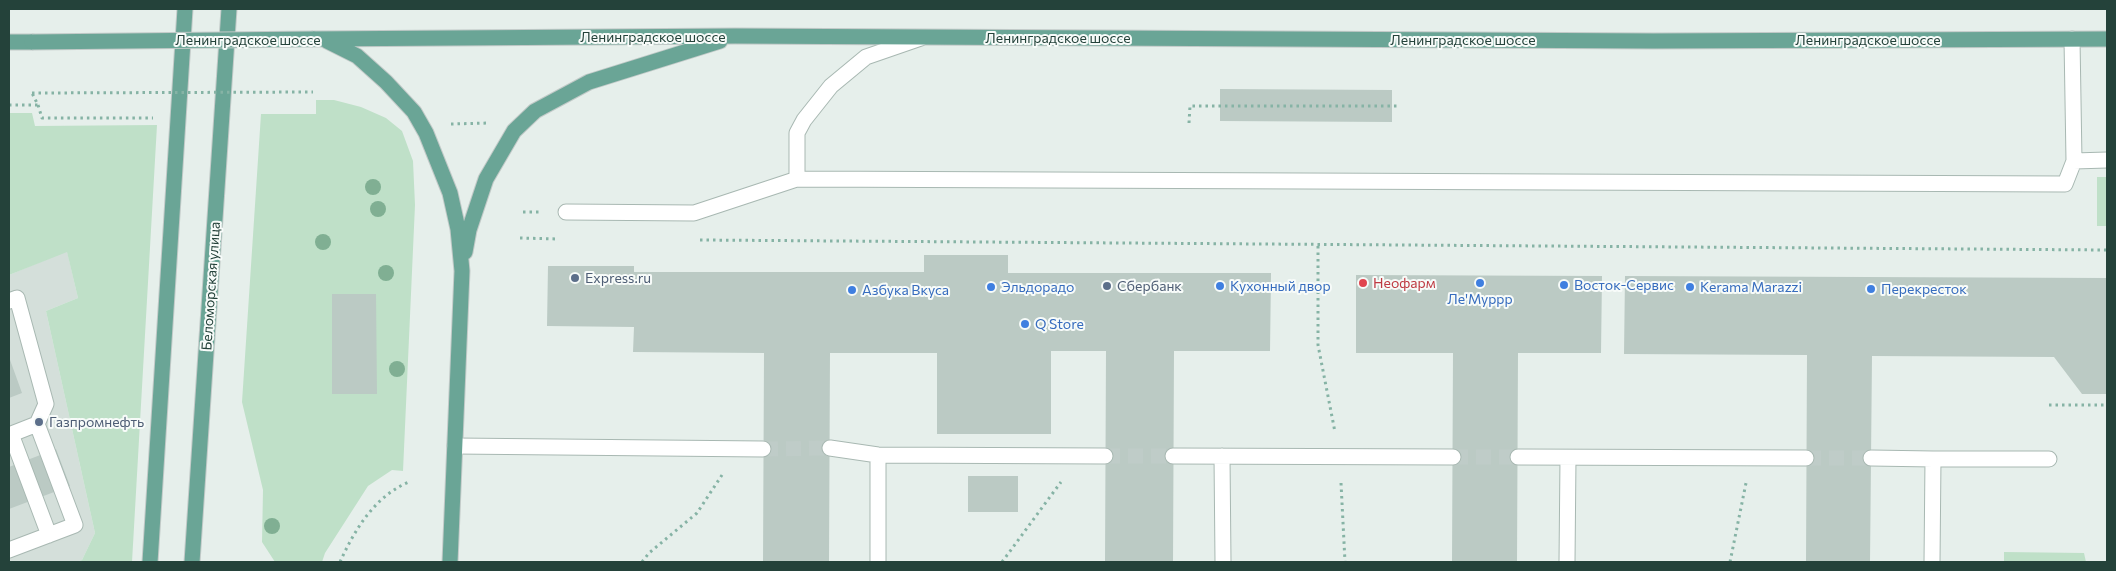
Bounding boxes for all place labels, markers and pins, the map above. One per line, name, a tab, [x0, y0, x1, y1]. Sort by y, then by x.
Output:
place label: Express.ru	[585, 270, 651, 286]
marker: Express.ru	[569, 272, 581, 284]
place label: Неофарм	[1373, 275, 1436, 291]
marker: Неофарм	[1357, 277, 1369, 289]
marker: Ле'Муррр	[1474, 277, 1486, 289]
place label: Восток-Сервис	[1574, 277, 1674, 293]
place label: Сбербанк	[1117, 278, 1182, 294]
place label: Кухонный двор	[1230, 278, 1331, 294]
place label: Эльдорадо	[1001, 279, 1074, 295]
marker: Восток-Сервис	[1558, 279, 1570, 291]
place label: Kerama Marazzi	[1700, 279, 1802, 295]
marker: Сбербанк	[1101, 280, 1113, 292]
marker: Кухонный двор	[1214, 280, 1226, 292]
marker: Эльдорадо	[985, 281, 997, 293]
marker: Kerama Marazzi	[1684, 281, 1696, 293]
place label: Перекресток	[1881, 281, 1967, 297]
place label: Азбука Вкуса	[862, 282, 949, 298]
marker: Перекресток	[1865, 283, 1877, 295]
marker: Азбука Вкуса	[846, 284, 858, 296]
place label: Ле'Муррр	[1447, 291, 1513, 307]
place label: Q Store	[1035, 316, 1084, 332]
marker: Q Store	[1019, 318, 1031, 330]
place label: Газпромнефть	[49, 414, 144, 430]
marker: Газпромнефть	[33, 416, 45, 428]

